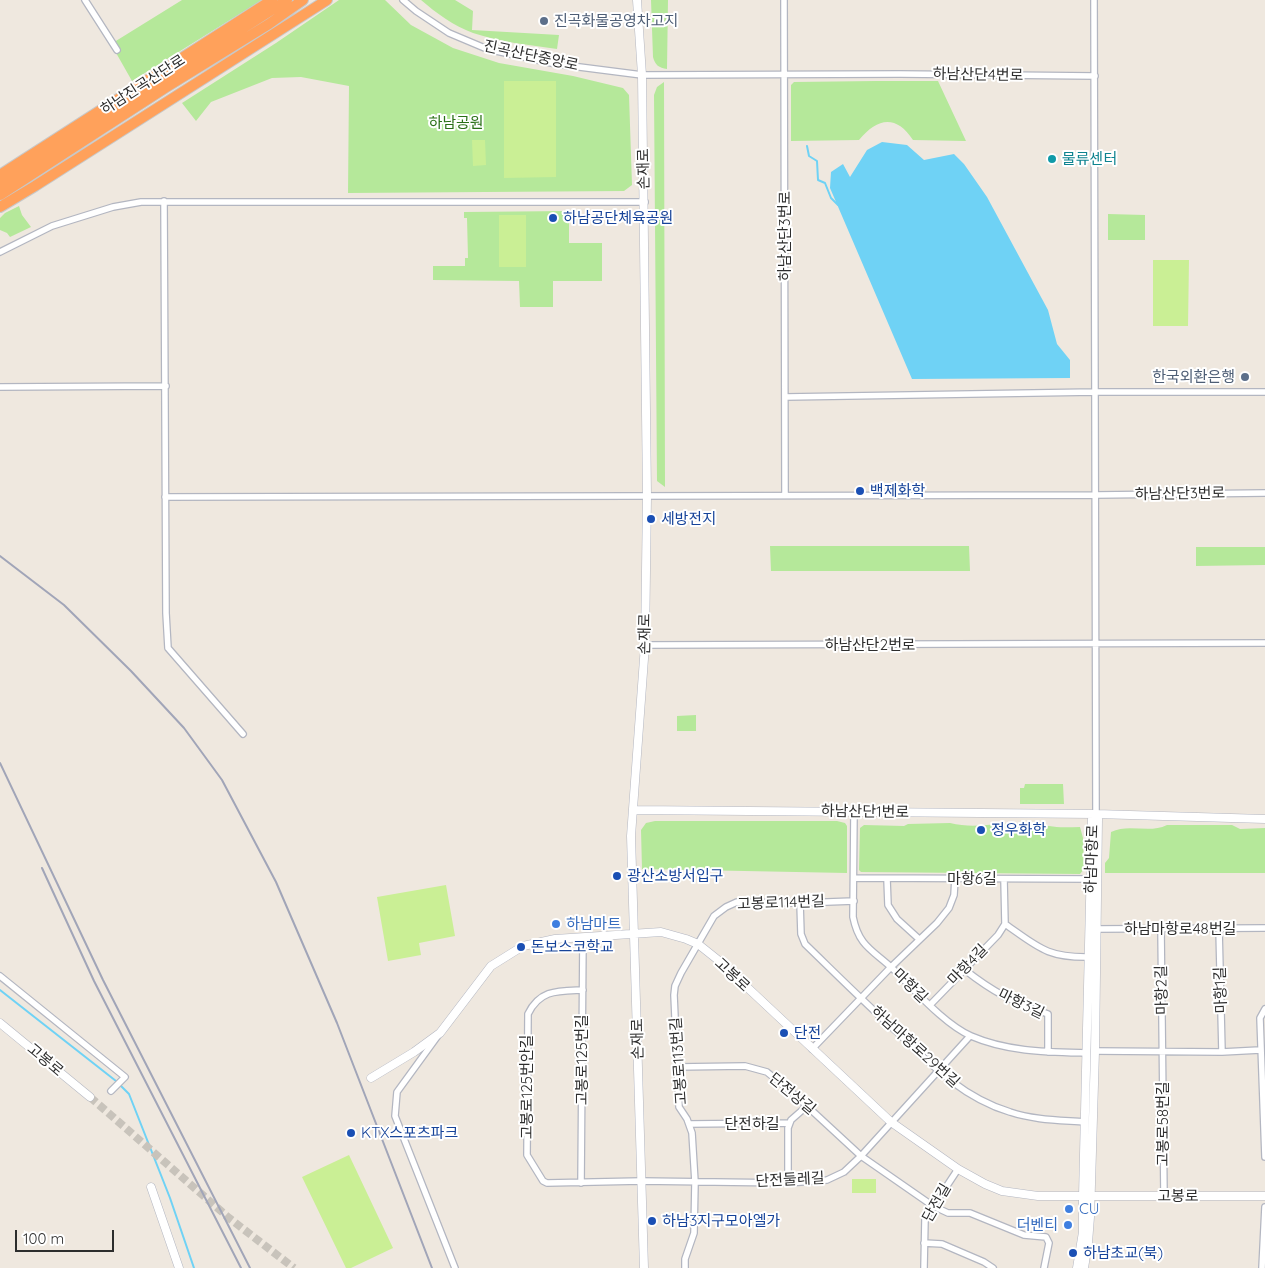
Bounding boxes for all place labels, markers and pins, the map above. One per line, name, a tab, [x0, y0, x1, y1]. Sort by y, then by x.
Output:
place label: 진곡화물공영차고지	[554, 12, 678, 30]
marker: 진곡화물공영차고지	[538, 15, 550, 27]
place label: 물류센터	[1062, 150, 1117, 168]
marker: 물류센터	[1046, 153, 1058, 165]
place label: 하남공단체육공원	[563, 209, 673, 227]
marker: 하남공단체육공원	[547, 212, 559, 224]
place label: 한국외환은행	[1152, 368, 1235, 386]
marker: 한국외환은행	[1239, 371, 1251, 383]
place label: 백제화학	[870, 482, 925, 500]
marker: 백제화학	[854, 485, 866, 497]
place label: 세방전지	[661, 510, 716, 528]
marker: 세방전지	[645, 513, 657, 525]
place label: 정우화학	[991, 821, 1046, 839]
marker: 정우화학	[975, 824, 987, 836]
place label: 광산소방서입구	[627, 867, 724, 885]
marker: 광산소방서입구	[611, 870, 623, 882]
place label: 하남마트	[566, 915, 621, 933]
marker: 하남마트	[550, 918, 562, 930]
place label: 돈보스코학교	[531, 938, 614, 956]
marker: 돈보스코학교	[515, 941, 527, 953]
place label: 단전	[794, 1024, 822, 1042]
marker: 단전	[778, 1027, 790, 1039]
place label: KTX스포츠파크	[361, 1124, 458, 1142]
marker: KTX스포츠파크	[345, 1127, 357, 1139]
place label: CU	[1079, 1200, 1099, 1218]
marker: CU	[1063, 1203, 1075, 1215]
place label: 하남3지구모아엘가	[662, 1212, 780, 1230]
marker: 하남3지구모아엘가	[646, 1215, 658, 1227]
place label: 더벤티	[1017, 1216, 1058, 1234]
marker: 더벤티	[1062, 1219, 1074, 1231]
place label: 하남초교(북)	[1083, 1244, 1163, 1262]
marker: 하남초교(북)	[1067, 1247, 1079, 1259]

